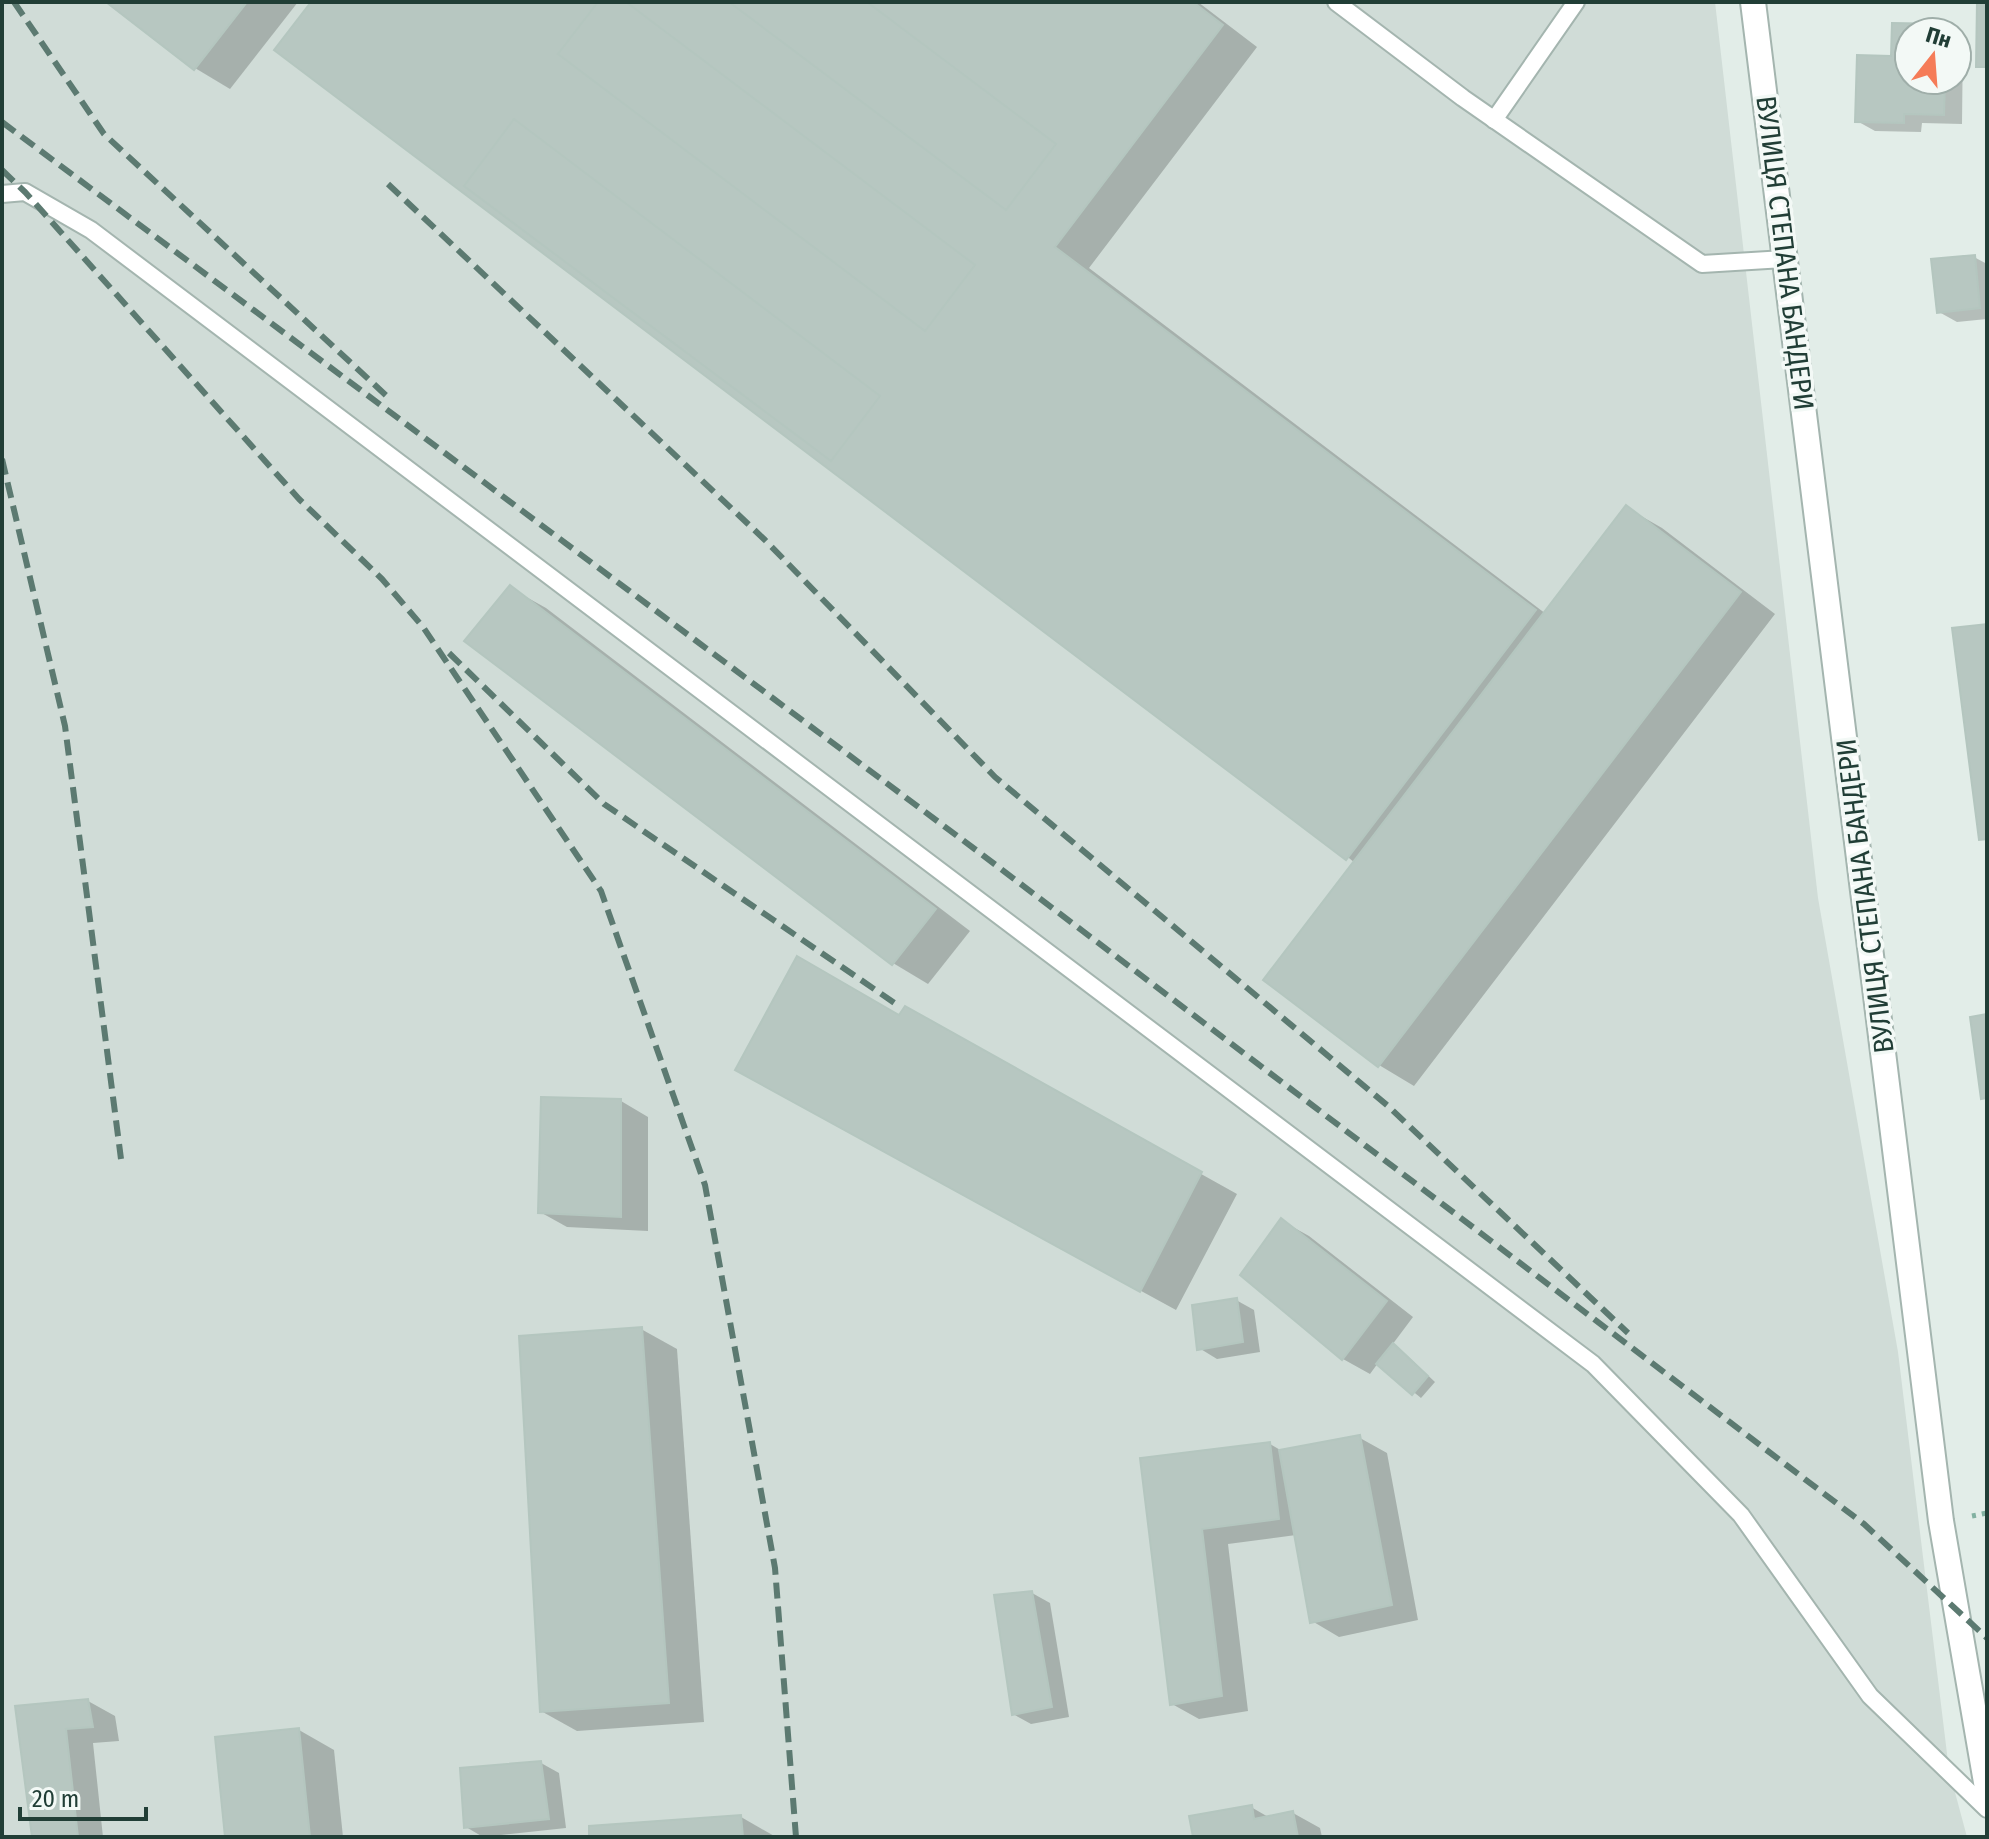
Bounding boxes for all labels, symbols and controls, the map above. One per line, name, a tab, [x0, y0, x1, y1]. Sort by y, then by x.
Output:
north arrow	[1893, 16, 1973, 96]
text: Пн	[1923, 21, 1955, 54]
street label: ВУЛИЦЯ СТЕПАНА БАНДЕРИ	[1749, 94, 1821, 412]
street label: ВУЛИЦЯ СТЕПАНА БАНДЕРИ	[1829, 737, 1901, 1055]
scale bar	[20, 1771, 146, 1821]
text: 20 m	[32, 1785, 79, 1813]

